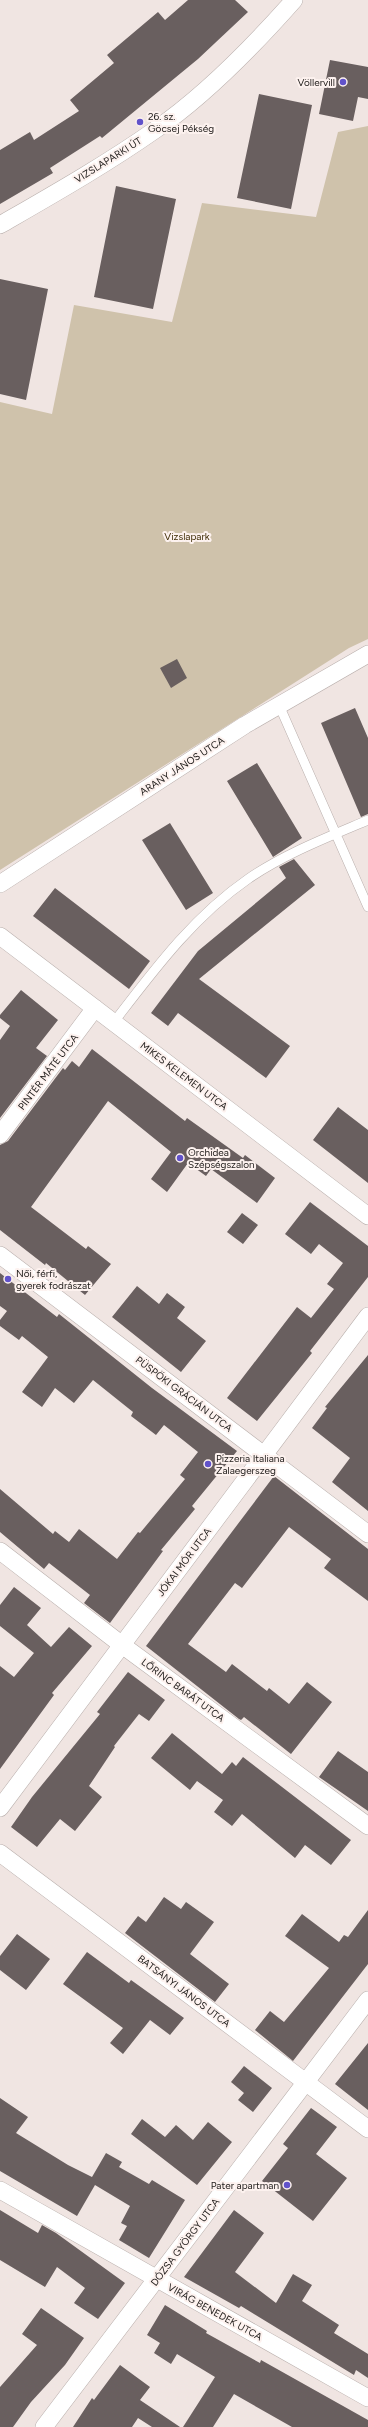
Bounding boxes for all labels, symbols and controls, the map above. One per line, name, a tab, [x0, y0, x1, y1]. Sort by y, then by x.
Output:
place label: Völlervill	[298, 76, 335, 89]
marker: Völlervill	[338, 77, 348, 87]
place label: 26. sz. Göcsej Pékség	[148, 110, 214, 135]
marker: 26. sz. Göcsej Pékség	[135, 117, 145, 127]
street label: VIZSLAPARKI ÚT	[72, 134, 144, 186]
park label: Vizslapark	[164, 530, 210, 543]
street label: ARANY JÁNOS UTCA	[137, 734, 227, 798]
street label: PINTÉR MÁTÉ UTCA	[15, 1031, 81, 1113]
street label: MIKES KELEMEN UTCA	[138, 1039, 230, 1113]
place label: Orchidea Szépségszalon	[188, 1146, 255, 1171]
marker: Orchidea Szépségszalon	[175, 1153, 185, 1163]
place label: Női, férfi, gyerek fodrászat	[16, 1267, 91, 1292]
marker: Női, férfi, gyerek fodrászat	[3, 1274, 13, 1284]
street label: PÜSPÖKI GRÁCIÁN UTCA	[133, 1353, 235, 1435]
place label: Pizzeria Italiana Zalaegerszeg	[216, 1452, 285, 1477]
marker: Pizzeria Italiana Zalaegerszeg	[203, 1459, 213, 1469]
street label: JÓKAI MÓR UTCA	[154, 1525, 214, 1599]
street label: LŐRINC BARÁT UTCA	[139, 1655, 227, 1725]
street label: BATSÁNYI JÁNOS UTCA	[135, 1952, 233, 2030]
place label: Pater apartman	[211, 2179, 279, 2192]
marker: Pater apartman	[282, 2180, 292, 2190]
street label: DÓZSA GYÖRGY UTCA	[148, 2195, 222, 2289]
street label: VIRÁG BENEDEK UTCA	[165, 2281, 265, 2344]

